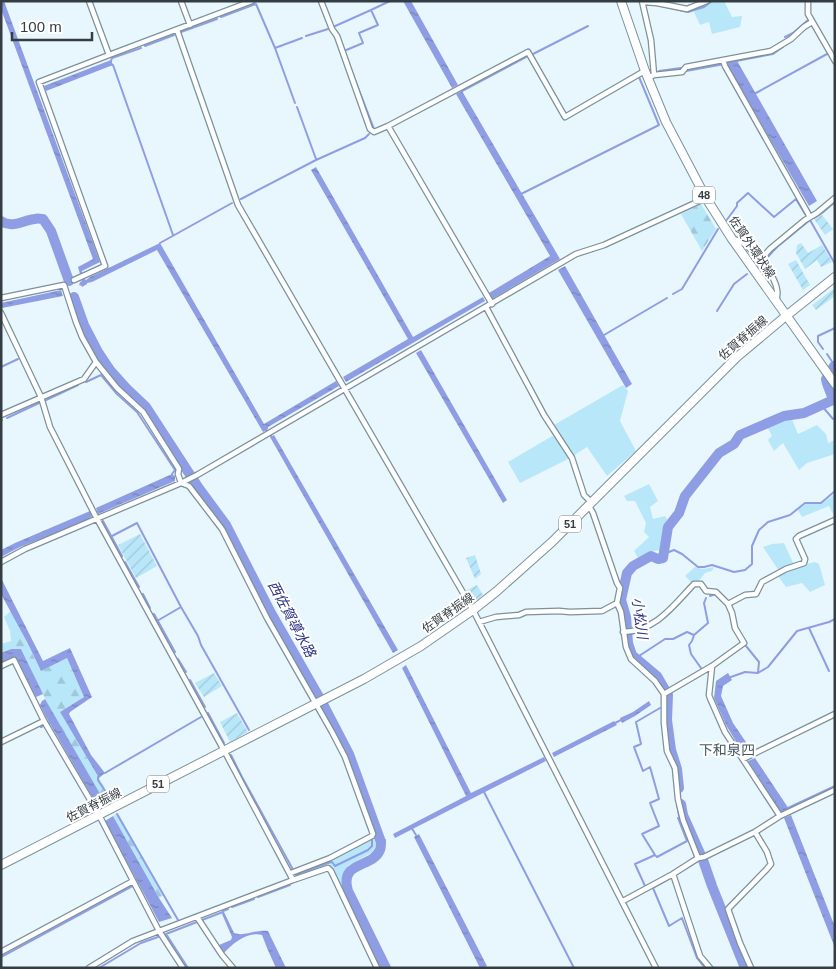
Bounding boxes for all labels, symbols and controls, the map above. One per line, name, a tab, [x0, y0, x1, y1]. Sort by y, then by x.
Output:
scale bar	[12, 10, 92, 42]
text: 100 m	[20, 18, 62, 35]
road number: 48	[693, 186, 715, 204]
street label: 佐賀外環状線	[726, 213, 778, 281]
street label: 佐賀脊振線	[716, 313, 770, 363]
road number: 51	[559, 516, 581, 532]
water label: 西佐賀導水路	[265, 578, 319, 661]
street label: 佐賀脊振線	[419, 590, 477, 636]
water label: 小松川	[629, 596, 651, 642]
district label: 下和泉四	[699, 742, 755, 758]
road number: 51	[147, 776, 169, 792]
street label: 佐賀脊振線	[64, 785, 124, 825]

